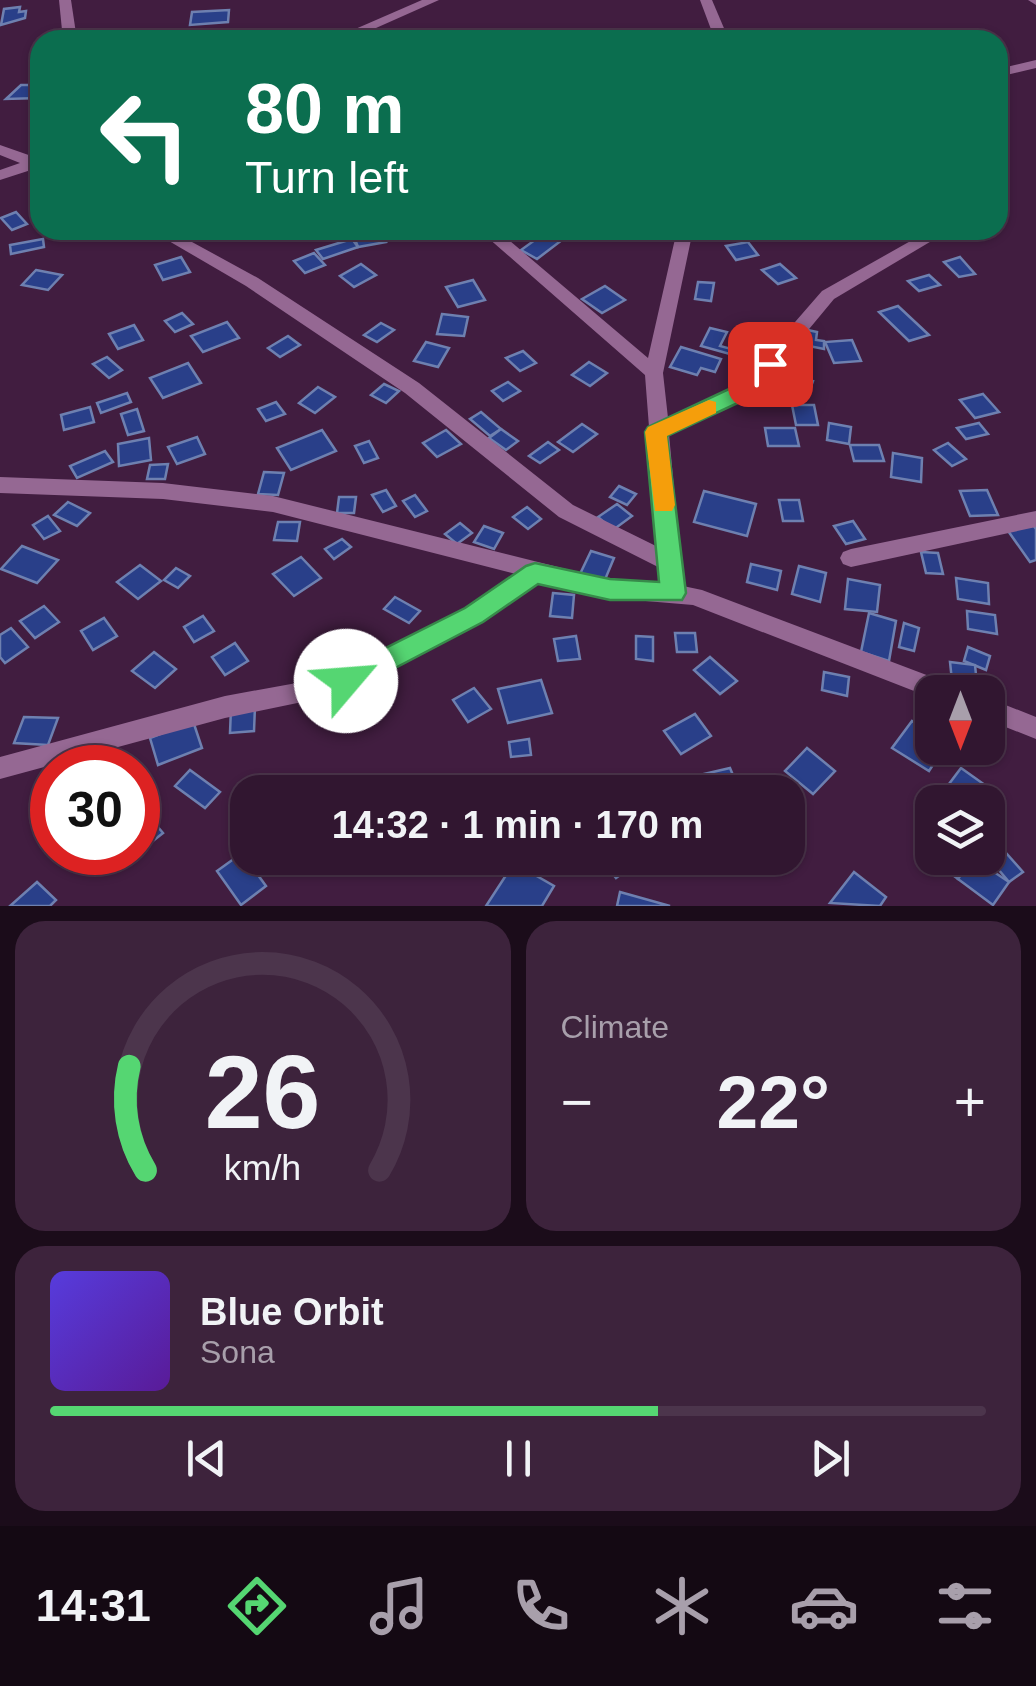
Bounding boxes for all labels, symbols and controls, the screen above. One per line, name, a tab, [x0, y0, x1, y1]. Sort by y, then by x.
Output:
icon: left	[80, 70, 210, 200]
text: 80 m	[245, 70, 405, 148]
text: Turn left	[245, 152, 408, 203]
pin	[728, 322, 813, 407]
icon: arrive	[743, 337, 798, 392]
position arrow	[294, 629, 398, 733]
north arrow	[915, 675, 1005, 765]
map controls	[915, 675, 1005, 875]
speed limit sign: 30	[30, 745, 160, 875]
button: layers	[915, 785, 1005, 875]
text: 14:32 · 1 min · 170 m	[332, 804, 703, 846]
text: Climate	[561, 1009, 669, 1045]
text: 26	[205, 1034, 321, 1150]
text: 22°	[717, 1060, 830, 1144]
text: −	[561, 1071, 593, 1133]
text: +	[954, 1071, 986, 1133]
text: km/h	[224, 1148, 301, 1188]
text: Blue Orbit	[200, 1291, 384, 1333]
text: Sona	[200, 1334, 275, 1370]
icon: previous	[179, 1431, 234, 1486]
icon: pause	[491, 1431, 546, 1486]
icon: next	[803, 1431, 858, 1486]
icon: directions	[222, 1571, 292, 1641]
icon: music	[364, 1571, 434, 1641]
icon: phone	[506, 1571, 576, 1641]
icon: climate	[647, 1571, 717, 1641]
icon: car	[789, 1571, 859, 1641]
icon: filters	[930, 1571, 1000, 1641]
text: 14:31	[36, 1580, 151, 1631]

